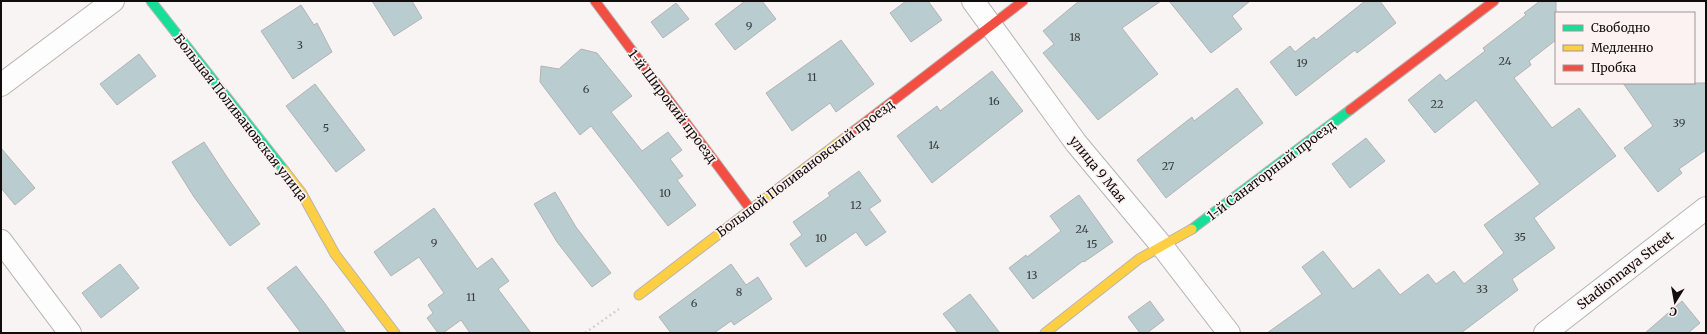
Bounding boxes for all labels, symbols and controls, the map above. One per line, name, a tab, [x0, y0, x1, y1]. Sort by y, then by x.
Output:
legend	[1555, 12, 1695, 84]
house number: 9	[746, 19, 753, 33]
text: Свободно	[1591, 20, 1650, 35]
street label: Большая Поливановская улица	[170, 30, 311, 204]
house number: 18	[1069, 30, 1081, 44]
house number: 3	[297, 38, 303, 52]
text: Медленно	[1591, 40, 1653, 55]
street label: 1-й Широкий проезд	[624, 46, 721, 166]
house number: 24	[1499, 54, 1512, 68]
house number: 19	[1296, 56, 1308, 70]
text: Пробка	[1591, 60, 1637, 75]
house number: 11	[807, 70, 817, 84]
house number: 6	[583, 82, 590, 96]
house number: 16	[988, 94, 1000, 108]
street label: Большой Поливановский проезд	[713, 96, 898, 241]
house number: 22	[1431, 97, 1443, 111]
house number: 39	[1673, 116, 1686, 130]
street label: 1-й Санаторный проезд	[1204, 117, 1339, 224]
house number: 5	[323, 121, 329, 135]
street label: улица 9 Мая	[1065, 132, 1130, 207]
house number: 14	[928, 138, 940, 152]
house number: 27	[1162, 159, 1174, 173]
house number: 10	[659, 186, 671, 200]
house number: 12	[850, 198, 862, 212]
house number: 24	[1076, 222, 1089, 236]
street label: Stadionnaya Street	[1574, 227, 1677, 313]
house number: 35	[1514, 230, 1526, 244]
house number: 10	[815, 231, 827, 245]
house number: 9	[431, 236, 438, 250]
house number: 15	[1086, 237, 1098, 251]
house number: 13	[1027, 268, 1037, 282]
house number: 33	[1476, 282, 1488, 296]
north arrow	[1655, 282, 1695, 322]
house number: 8	[736, 285, 743, 299]
house number: 11	[466, 290, 476, 304]
house number: 6	[691, 296, 698, 310]
text: С	[1668, 304, 1678, 319]

